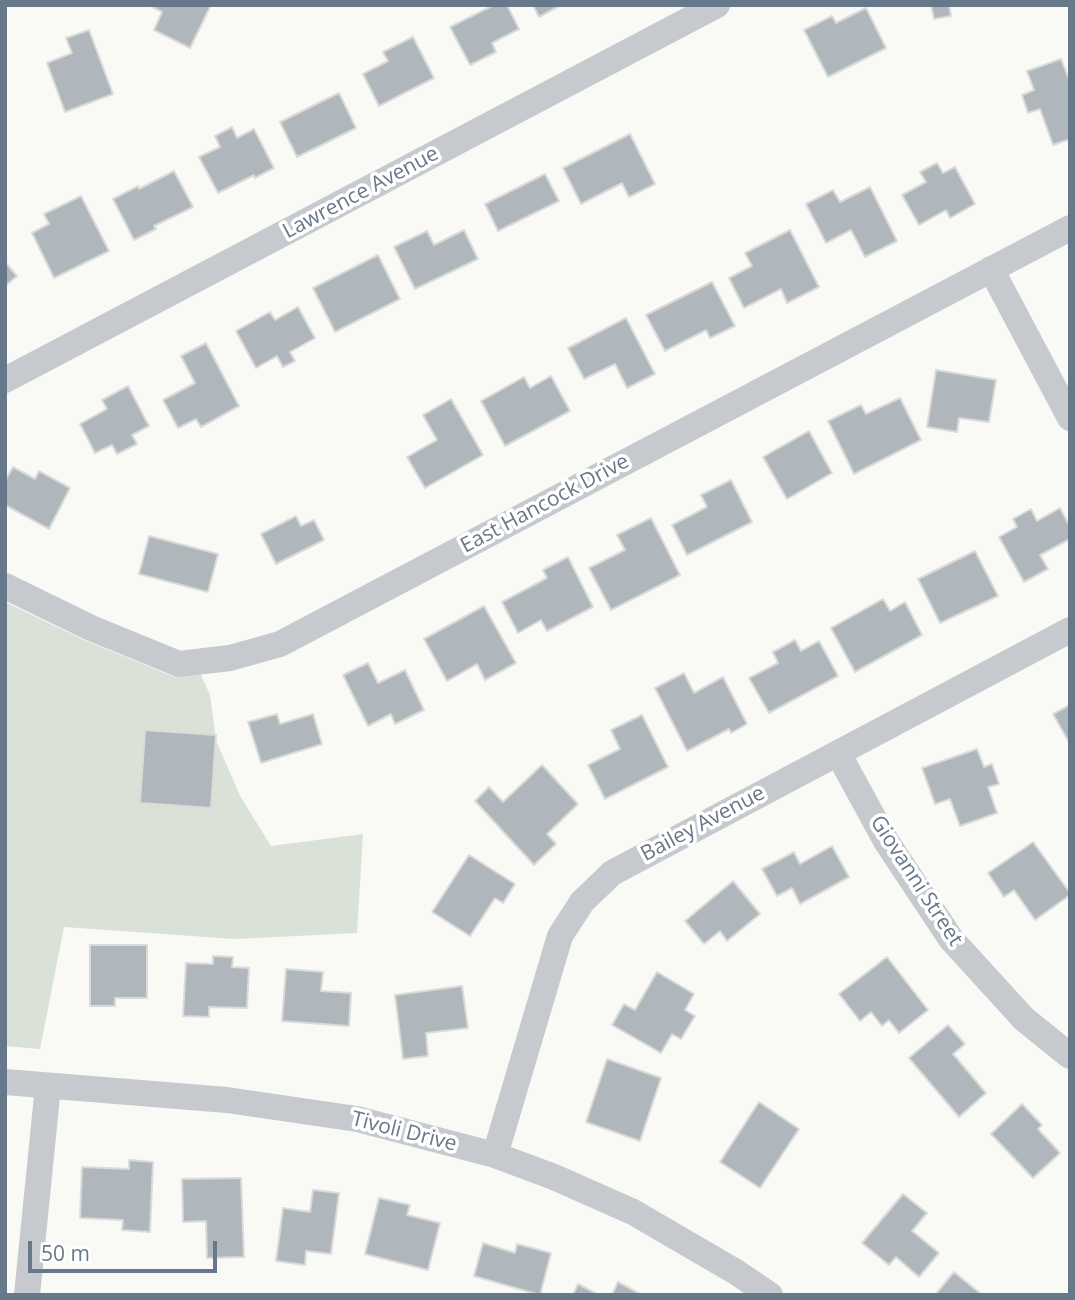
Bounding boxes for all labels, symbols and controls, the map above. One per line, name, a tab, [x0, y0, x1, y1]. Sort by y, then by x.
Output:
street label: Lawrence Avenue	[279, 141, 443, 245]
street label: East Hancock Drive	[457, 449, 633, 559]
street label: Bailey Avenue	[637, 781, 769, 867]
street label: Giovanni Street	[864, 811, 968, 951]
street label: Tivoli Drive	[349, 1107, 459, 1157]
scale bar	[32, 1226, 220, 1270]
text: 50 m	[41, 1239, 90, 1267]

